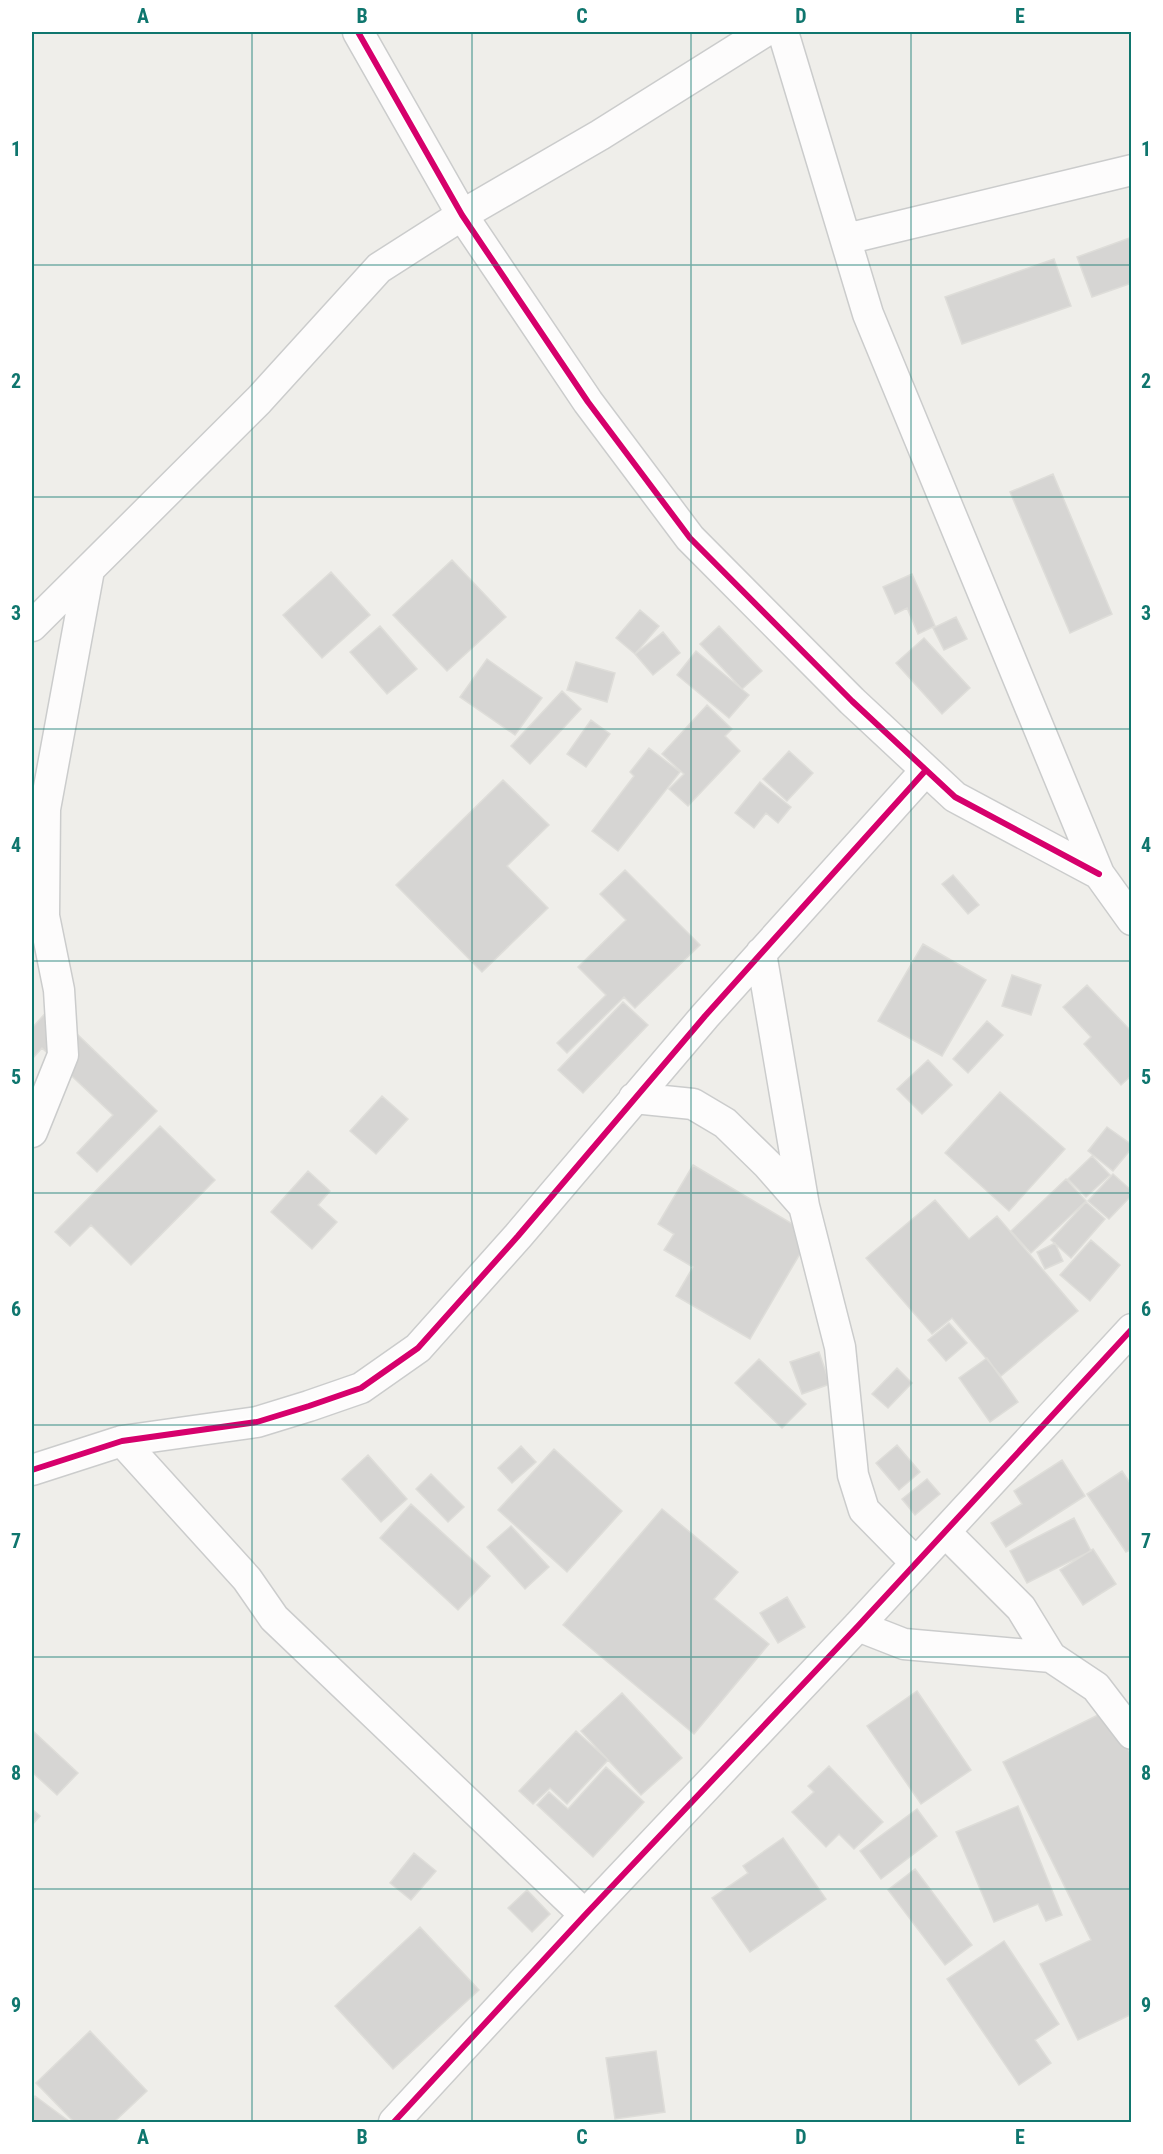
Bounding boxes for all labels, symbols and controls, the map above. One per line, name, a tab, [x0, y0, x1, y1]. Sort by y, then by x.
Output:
text: A	[137, 4, 149, 28]
text: B	[356, 4, 368, 28]
text: C	[576, 4, 588, 28]
text: D	[795, 4, 807, 28]
text: E	[1015, 4, 1025, 28]
text: 1	[11, 137, 21, 161]
text: 1	[1141, 137, 1151, 161]
text: 2	[11, 369, 21, 393]
text: 2	[1141, 369, 1151, 393]
text: 3	[11, 601, 21, 625]
text: 3	[1141, 601, 1151, 625]
text: 4	[11, 833, 21, 857]
text: 4	[1141, 833, 1151, 857]
text: 5	[11, 1065, 21, 1089]
text: 5	[1141, 1065, 1151, 1089]
text: 6	[11, 1297, 21, 1321]
text: 6	[1141, 1297, 1151, 1321]
text: 7	[11, 1529, 21, 1553]
text: 7	[1141, 1529, 1151, 1553]
text: 8	[11, 1761, 21, 1785]
text: 8	[1141, 1761, 1151, 1785]
text: 9	[11, 1993, 21, 2017]
text: 9	[1141, 1993, 1151, 2017]
text: A	[137, 2125, 149, 2149]
text: B	[356, 2125, 368, 2149]
text: C	[576, 2125, 588, 2149]
text: D	[795, 2125, 807, 2149]
text: E	[1015, 2125, 1025, 2149]

